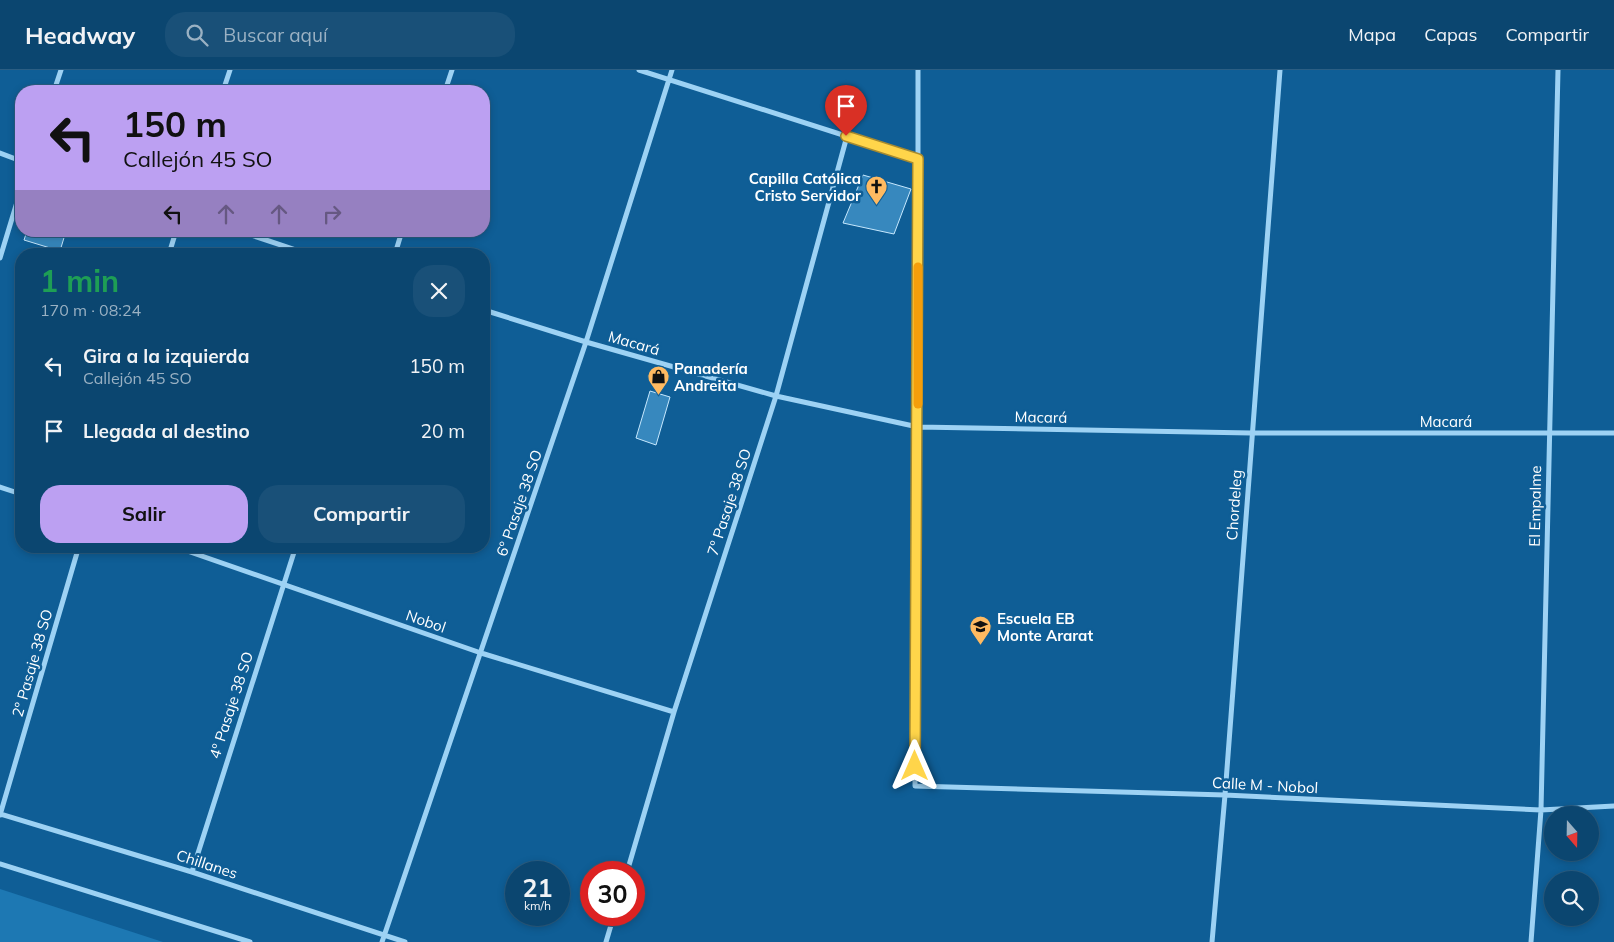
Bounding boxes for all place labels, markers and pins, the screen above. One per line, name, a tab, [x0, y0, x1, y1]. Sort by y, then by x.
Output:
pin	[825, 85, 867, 136]
place label: Capilla Católica Cristo Servidor	[749, 169, 861, 205]
church icon: Capilla Católica Cristo Servidor	[865, 175, 889, 206]
place label: Panadería Andreita	[674, 359, 748, 395]
shop icon: Panadería Andreita	[646, 365, 670, 396]
place label: Escuela EB Monte Ararat	[997, 609, 1093, 645]
school or university icon: Escuela EB Monte Ararat	[969, 615, 993, 646]

